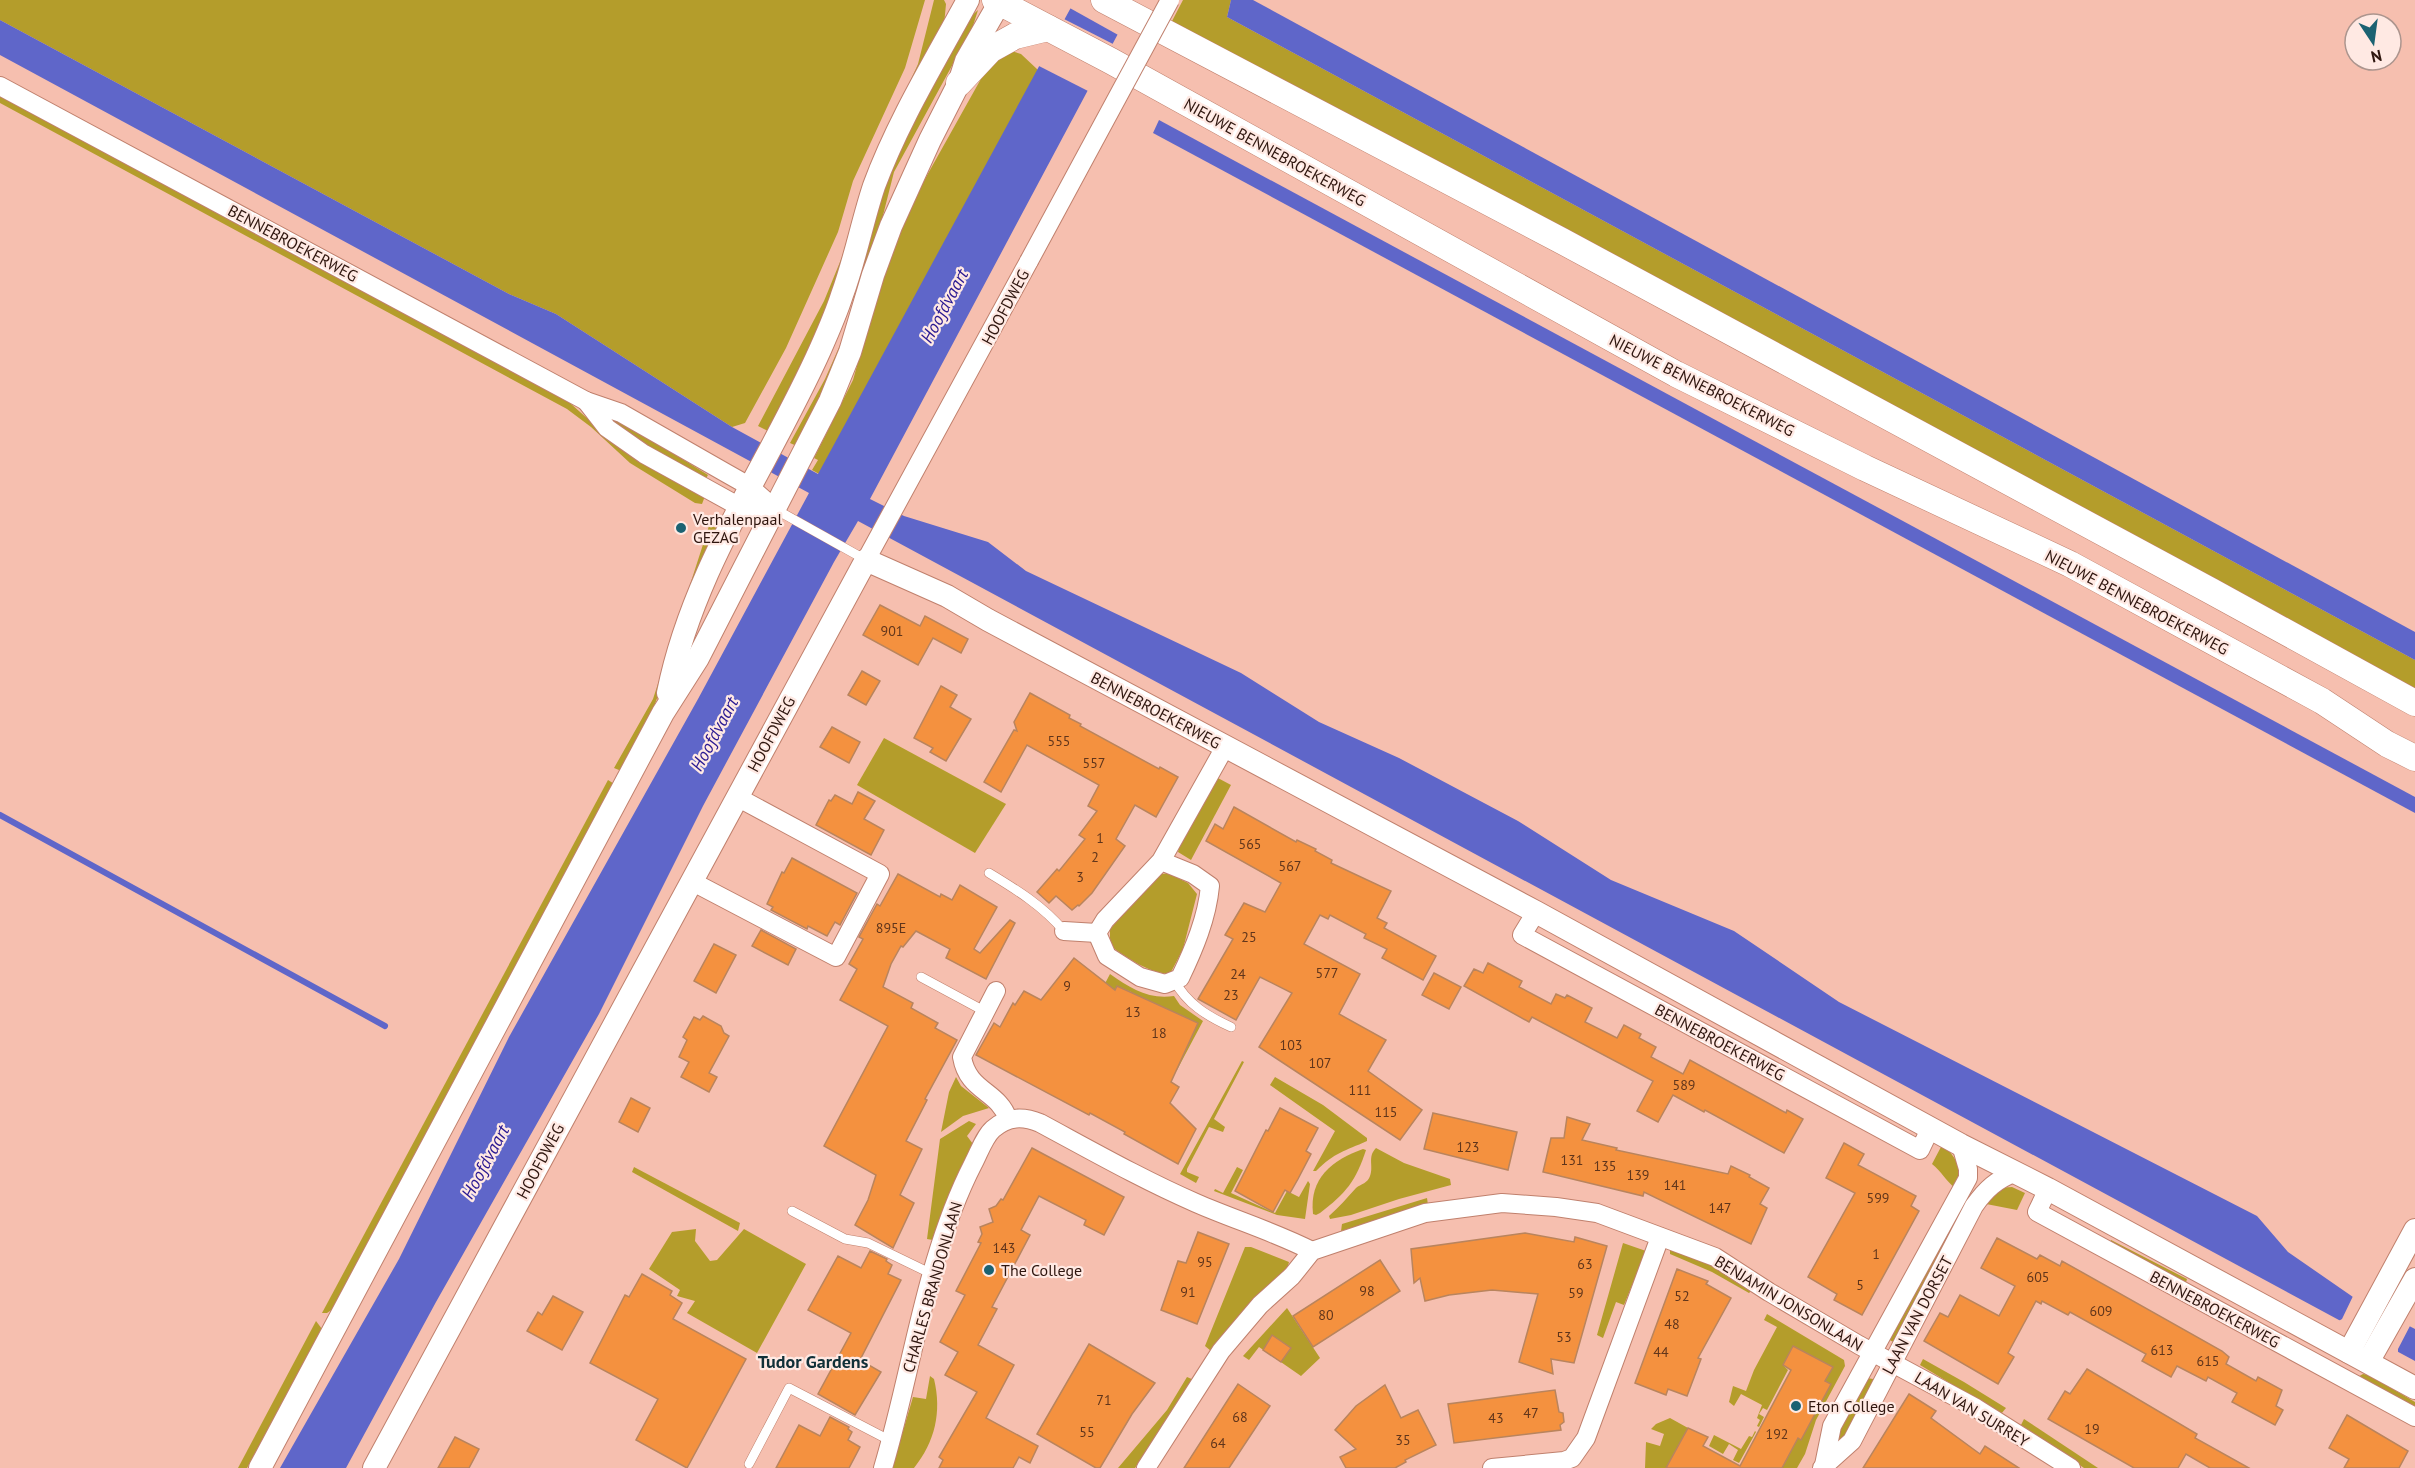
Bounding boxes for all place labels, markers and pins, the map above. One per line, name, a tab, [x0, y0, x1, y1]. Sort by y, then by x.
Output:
place label: Verhalenpaal GEZAG	[692, 509, 782, 547]
marker: Verhalenpaal GEZAG	[674, 521, 688, 535]
place label: The College	[1001, 1260, 1082, 1280]
marker: The College	[982, 1263, 996, 1277]
place label: Eton College	[1808, 1396, 1895, 1416]
marker: Eton College	[1789, 1399, 1803, 1413]

